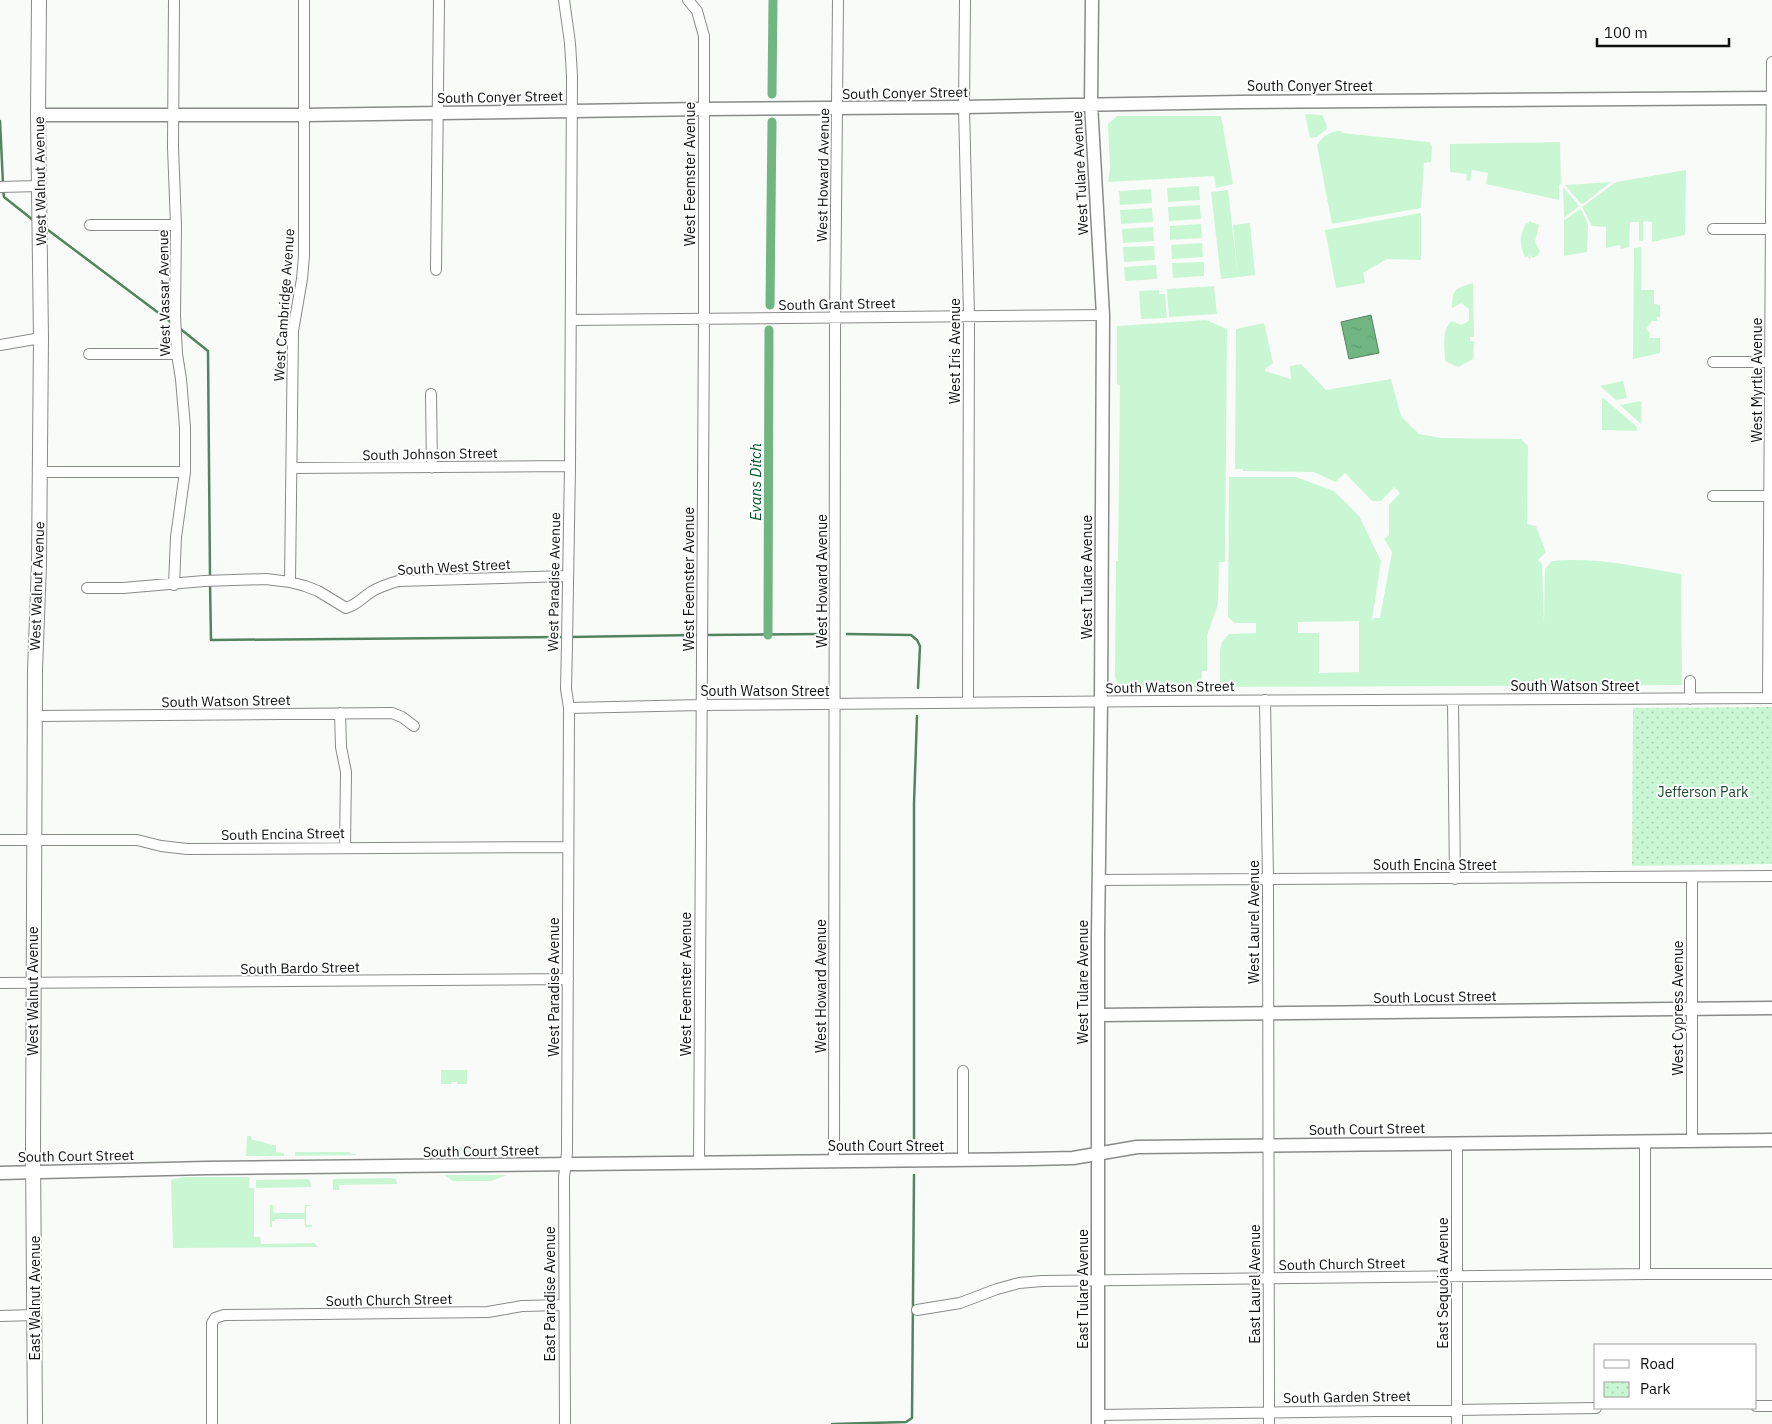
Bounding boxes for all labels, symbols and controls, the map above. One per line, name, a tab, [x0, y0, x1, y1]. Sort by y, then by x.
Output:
scale bar	[1597, 15, 1730, 47]
text: 100 m	[1604, 23, 1648, 42]
street label: South Conyer Street	[1247, 77, 1373, 95]
street label: South Conyer Street	[842, 83, 968, 103]
street label: South Conyer Street	[437, 87, 563, 107]
street label: West Feemster Avenue	[681, 101, 699, 246]
street label: West Howard Avenue	[813, 108, 833, 242]
street label: West Tulare Avenue	[1068, 110, 1092, 236]
street label: West Walnut Avenue	[30, 116, 50, 246]
street label: West Cambridge Avenue	[270, 228, 298, 382]
street label: West Vassar Avenue	[154, 229, 174, 356]
street label: South Grant Street	[778, 294, 896, 314]
street label: West Iris Avenue	[946, 298, 964, 404]
street label: West Myrtle Avenue	[1748, 317, 1766, 442]
water label: Evans Ditch	[746, 443, 765, 521]
street label: South Johnson Street	[362, 444, 498, 464]
street label: West Feemster Avenue	[680, 506, 698, 651]
street label: West Paradise Avenue	[544, 512, 564, 652]
street label: West Howard Avenue	[813, 514, 831, 648]
street label: West Tulare Avenue	[1078, 515, 1096, 639]
street label: West Walnut Avenue	[26, 521, 48, 651]
street label: South West Street	[397, 555, 511, 579]
street label: South Watson Street	[1105, 677, 1235, 697]
street label: South Watson Street	[1510, 677, 1640, 695]
street label: South Watson Street	[700, 682, 830, 700]
street label: South Watson Street	[161, 691, 291, 711]
park label: Jefferson Park	[1658, 783, 1749, 801]
street label: South Encina Street	[221, 824, 345, 844]
street label: South Encina Street	[1373, 856, 1497, 874]
street label: West Laurel Avenue	[1245, 860, 1263, 984]
street label: West Feemster Avenue	[677, 911, 695, 1056]
street label: West Paradise Avenue	[545, 917, 563, 1057]
street label: West Howard Avenue	[812, 919, 830, 1053]
street label: West Tulare Avenue	[1074, 920, 1092, 1044]
street label: West Walnut Avenue	[24, 926, 42, 1056]
street label: West Cypress Avenue	[1669, 940, 1687, 1076]
street label: South Bardo Street	[240, 958, 360, 978]
street label: South Locust Street	[1373, 987, 1497, 1007]
street label: South Court Street	[1309, 1119, 1425, 1139]
street label: South Court Street	[828, 1137, 944, 1155]
street label: South Court Street	[423, 1141, 539, 1161]
street label: South Court Street	[18, 1146, 134, 1166]
street label: East Sequoia Avenue	[1434, 1217, 1452, 1349]
street label: East Laurel Avenue	[1246, 1224, 1264, 1344]
street label: East Paradise Avenue	[541, 1226, 559, 1362]
street label: East Tulare Avenue	[1074, 1229, 1092, 1349]
street label: East Walnut Avenue	[26, 1235, 44, 1361]
street label: South Church Street	[1279, 1254, 1405, 1274]
street label: South Church Street	[326, 1290, 452, 1310]
legend	[1594, 1344, 1757, 1409]
text: Road	[1640, 1354, 1675, 1373]
text: Park	[1640, 1379, 1670, 1398]
street label: South Garden Street	[1283, 1387, 1411, 1407]

